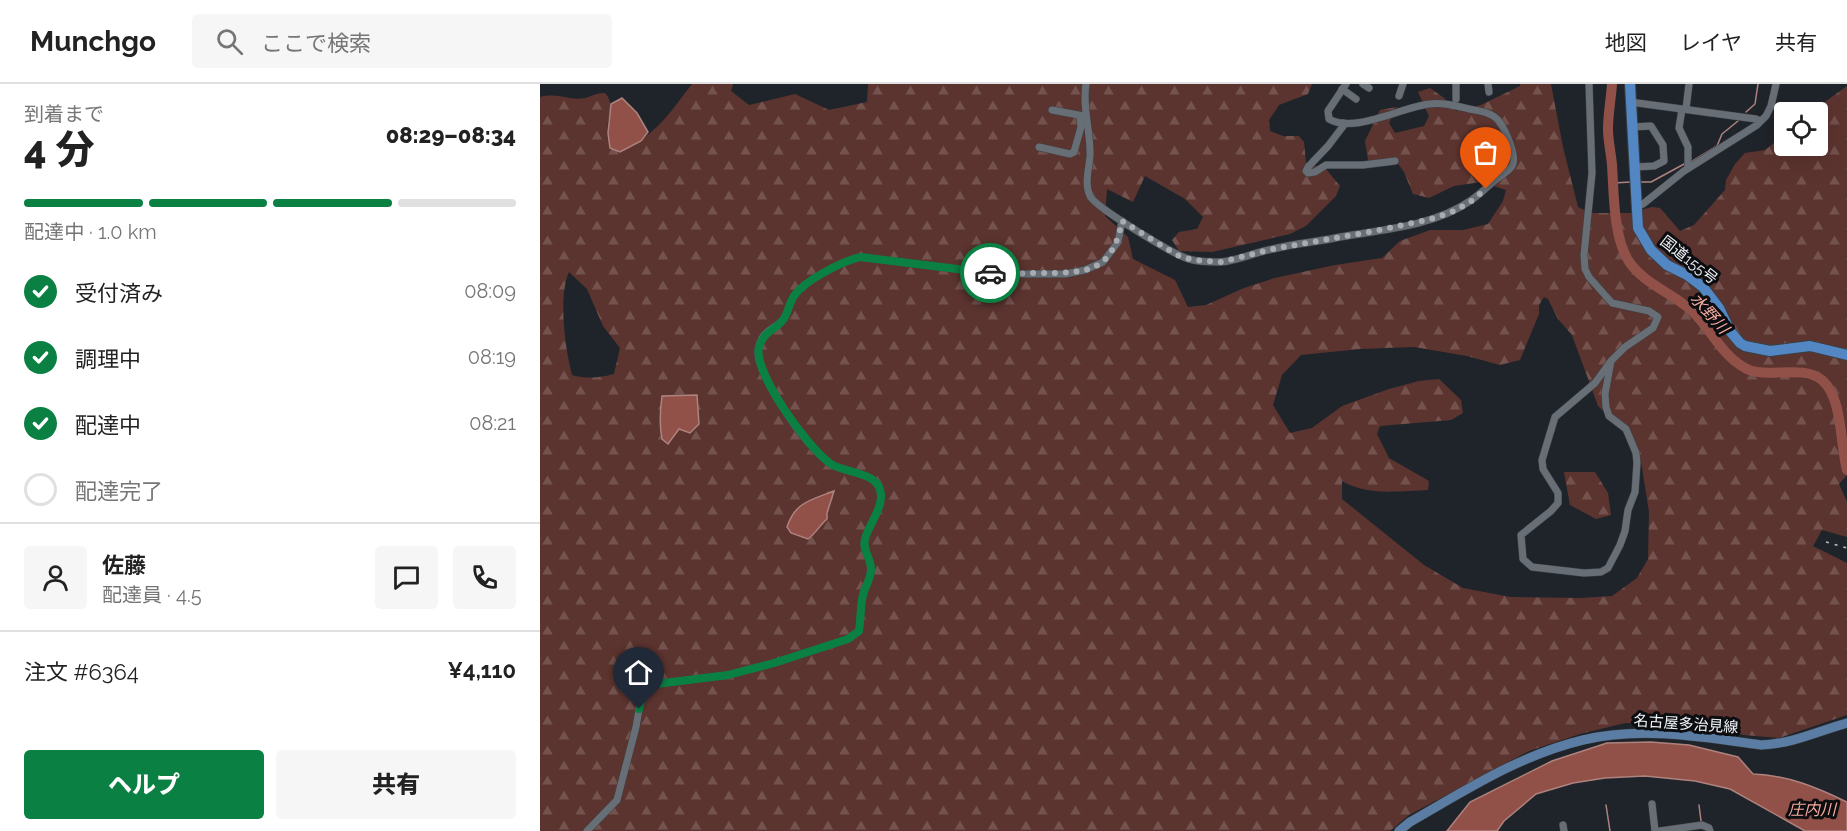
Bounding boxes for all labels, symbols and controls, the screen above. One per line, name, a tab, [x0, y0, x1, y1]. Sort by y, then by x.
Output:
search box	[192, 14, 612, 68]
text: Munchgo	[30, 25, 156, 58]
icon: search	[213, 25, 246, 58]
text: ここで検索	[261, 30, 371, 56]
text: 地図	[1605, 30, 1647, 55]
text: レイヤ	[1680, 30, 1742, 55]
text: 共有	[1775, 30, 1817, 55]
text: 到着まで	[24, 102, 104, 126]
map controls	[1774, 102, 1828, 156]
button: locate	[1774, 102, 1828, 156]
text: 08:29–08:34	[386, 122, 516, 148]
text: 4 分	[24, 126, 95, 172]
pin	[1460, 127, 1511, 189]
icon: bag	[1469, 136, 1502, 169]
text: 配達中 · 1.0 km	[24, 220, 157, 244]
street label: 国道155号	[1657, 232, 1721, 288]
courier	[960, 243, 1020, 303]
icon: car	[974, 257, 1007, 290]
icon: check	[24, 275, 57, 308]
text: 08:09	[464, 279, 516, 303]
text: 受付済み	[75, 280, 163, 306]
water label: 水野川	[1687, 289, 1734, 339]
icon: check	[24, 341, 57, 374]
text: 08:19	[468, 345, 516, 369]
text: 調理中	[75, 346, 141, 372]
icon: check	[24, 407, 57, 440]
text: 08:21	[469, 411, 516, 435]
text: 配達中	[75, 412, 141, 438]
text: 配達完了	[75, 478, 163, 504]
button: person	[24, 546, 87, 609]
button: chat	[375, 546, 438, 609]
button: phone	[453, 546, 516, 609]
text: 佐藤	[102, 552, 146, 578]
text: 配達員 · 4.5	[102, 583, 202, 607]
pin	[613, 647, 664, 709]
icon: home	[622, 656, 655, 689]
text: ¥4,110	[447, 657, 516, 683]
text: 注文 #6364	[24, 659, 139, 685]
street label: 名古屋多治見線	[1633, 711, 1739, 737]
button: ヘルプ	[24, 750, 264, 819]
button: 共有	[276, 750, 516, 819]
water label: 庄内川	[1788, 800, 1838, 819]

